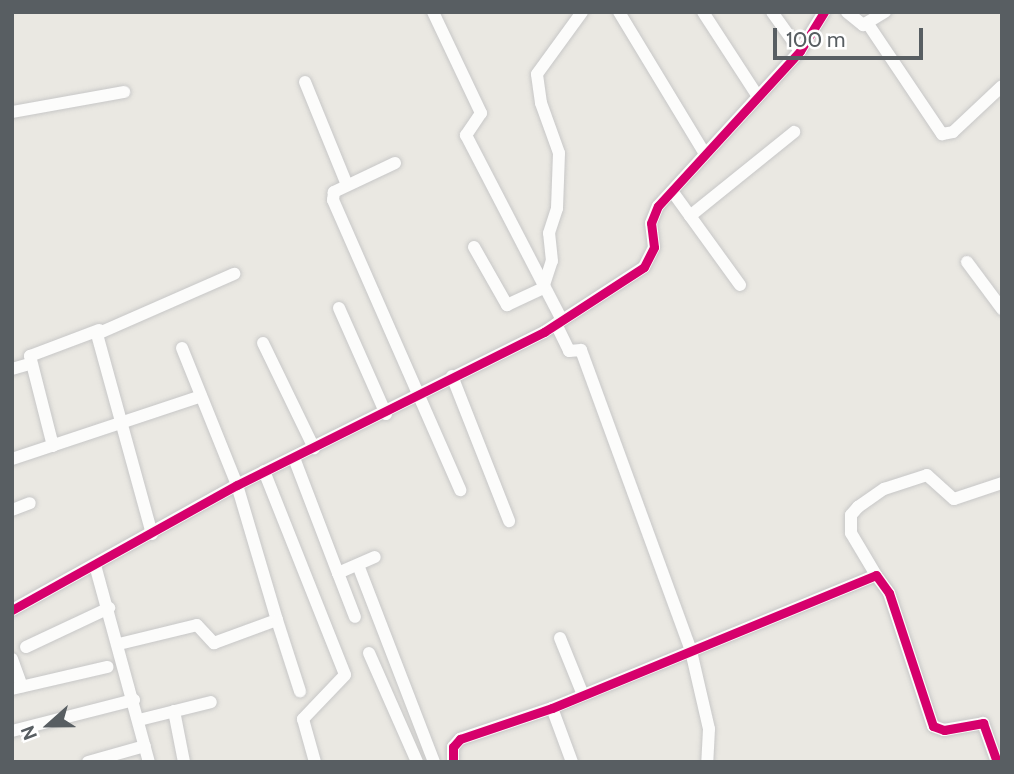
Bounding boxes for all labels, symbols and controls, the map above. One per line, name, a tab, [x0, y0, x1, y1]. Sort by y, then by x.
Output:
scale bar	[776, 14, 926, 58]
text: 100 m	[786, 27, 845, 52]
north arrow	[14, 690, 84, 760]
text: N	[16, 722, 42, 743]

